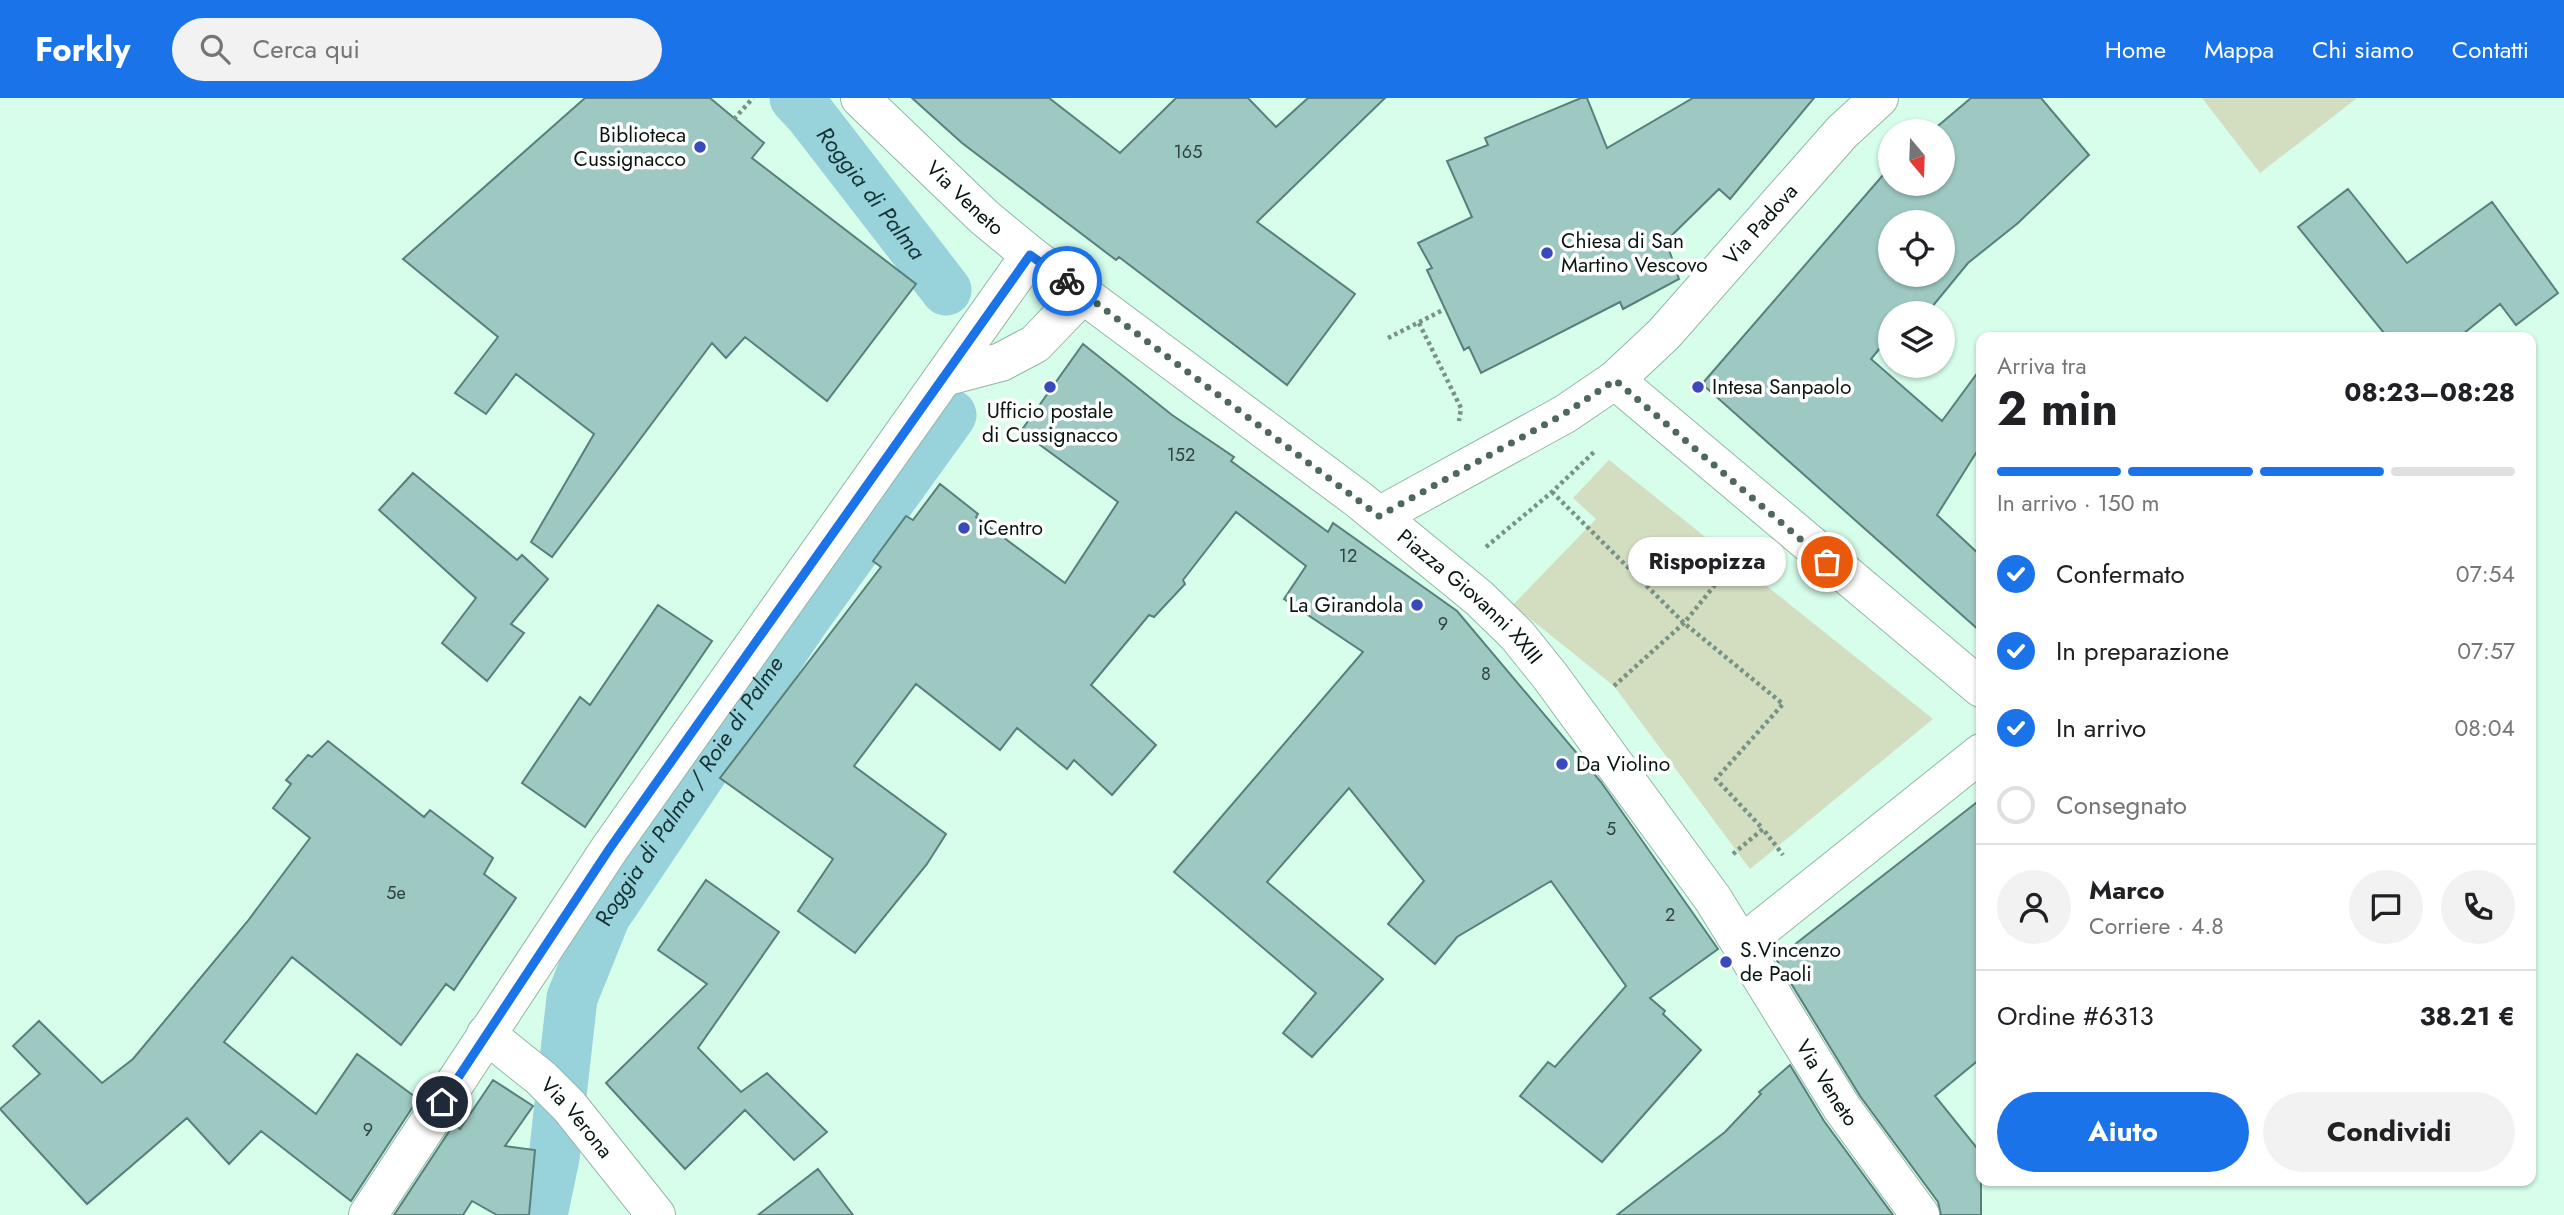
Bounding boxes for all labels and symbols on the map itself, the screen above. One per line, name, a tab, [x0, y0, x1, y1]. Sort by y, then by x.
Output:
water label: Roggia di Palma	[808, 119, 934, 267]
north arrow	[1878, 119, 1955, 196]
place label: Biblioteca Cussignacco	[574, 120, 686, 174]
marker: Biblioteca Cussignacco	[692, 139, 708, 155]
house number: 165	[1174, 139, 1202, 165]
street label: Via Veneto	[919, 154, 1010, 242]
street label: Via Padova	[1717, 177, 1805, 271]
place label: Chiesa di San Martino Vescovo	[1561, 226, 1708, 280]
marker: Chiesa di San Martino Vescovo	[1539, 245, 1555, 261]
courier	[1032, 246, 1102, 316]
place label: Intesa Sanpaolo	[1712, 372, 1851, 402]
marker: Ufficio postale di Cussignacco	[1042, 379, 1058, 395]
marker: Intesa Sanpaolo	[1690, 379, 1706, 395]
place label: Ufficio postale di Cussignacco	[982, 396, 1118, 450]
house number: 152	[1167, 442, 1195, 468]
place label: iCentro	[978, 513, 1043, 543]
marker: iCentro	[956, 520, 972, 536]
street label: Piazza Giovanni XXIII	[1391, 522, 1550, 670]
pin	[1797, 532, 1857, 592]
callout: Rispopizza	[1628, 538, 1785, 587]
house number: 12	[1339, 543, 1357, 569]
place label: La Girandola	[1289, 590, 1403, 620]
marker: La Girandola	[1409, 597, 1425, 613]
house number: 9	[1438, 611, 1448, 637]
water label: Roggia di Palma / Roie di Palme	[586, 649, 792, 931]
house number: 8	[1481, 661, 1491, 687]
place label: Da Violino	[1576, 749, 1670, 779]
marker: Da Violino	[1554, 756, 1570, 772]
house number: 5	[1606, 816, 1616, 842]
house number: 5e	[386, 880, 406, 906]
house number: 2	[1665, 902, 1675, 928]
place label: S.Vincenzo de Paoli	[1740, 935, 1841, 989]
marker: S.Vincenzo de Paoli	[1718, 954, 1734, 970]
street label: Via Veneto	[1788, 1034, 1866, 1133]
street label: Via Verona	[534, 1071, 620, 1165]
pin	[412, 1072, 472, 1132]
house number: 9	[363, 1117, 373, 1143]

